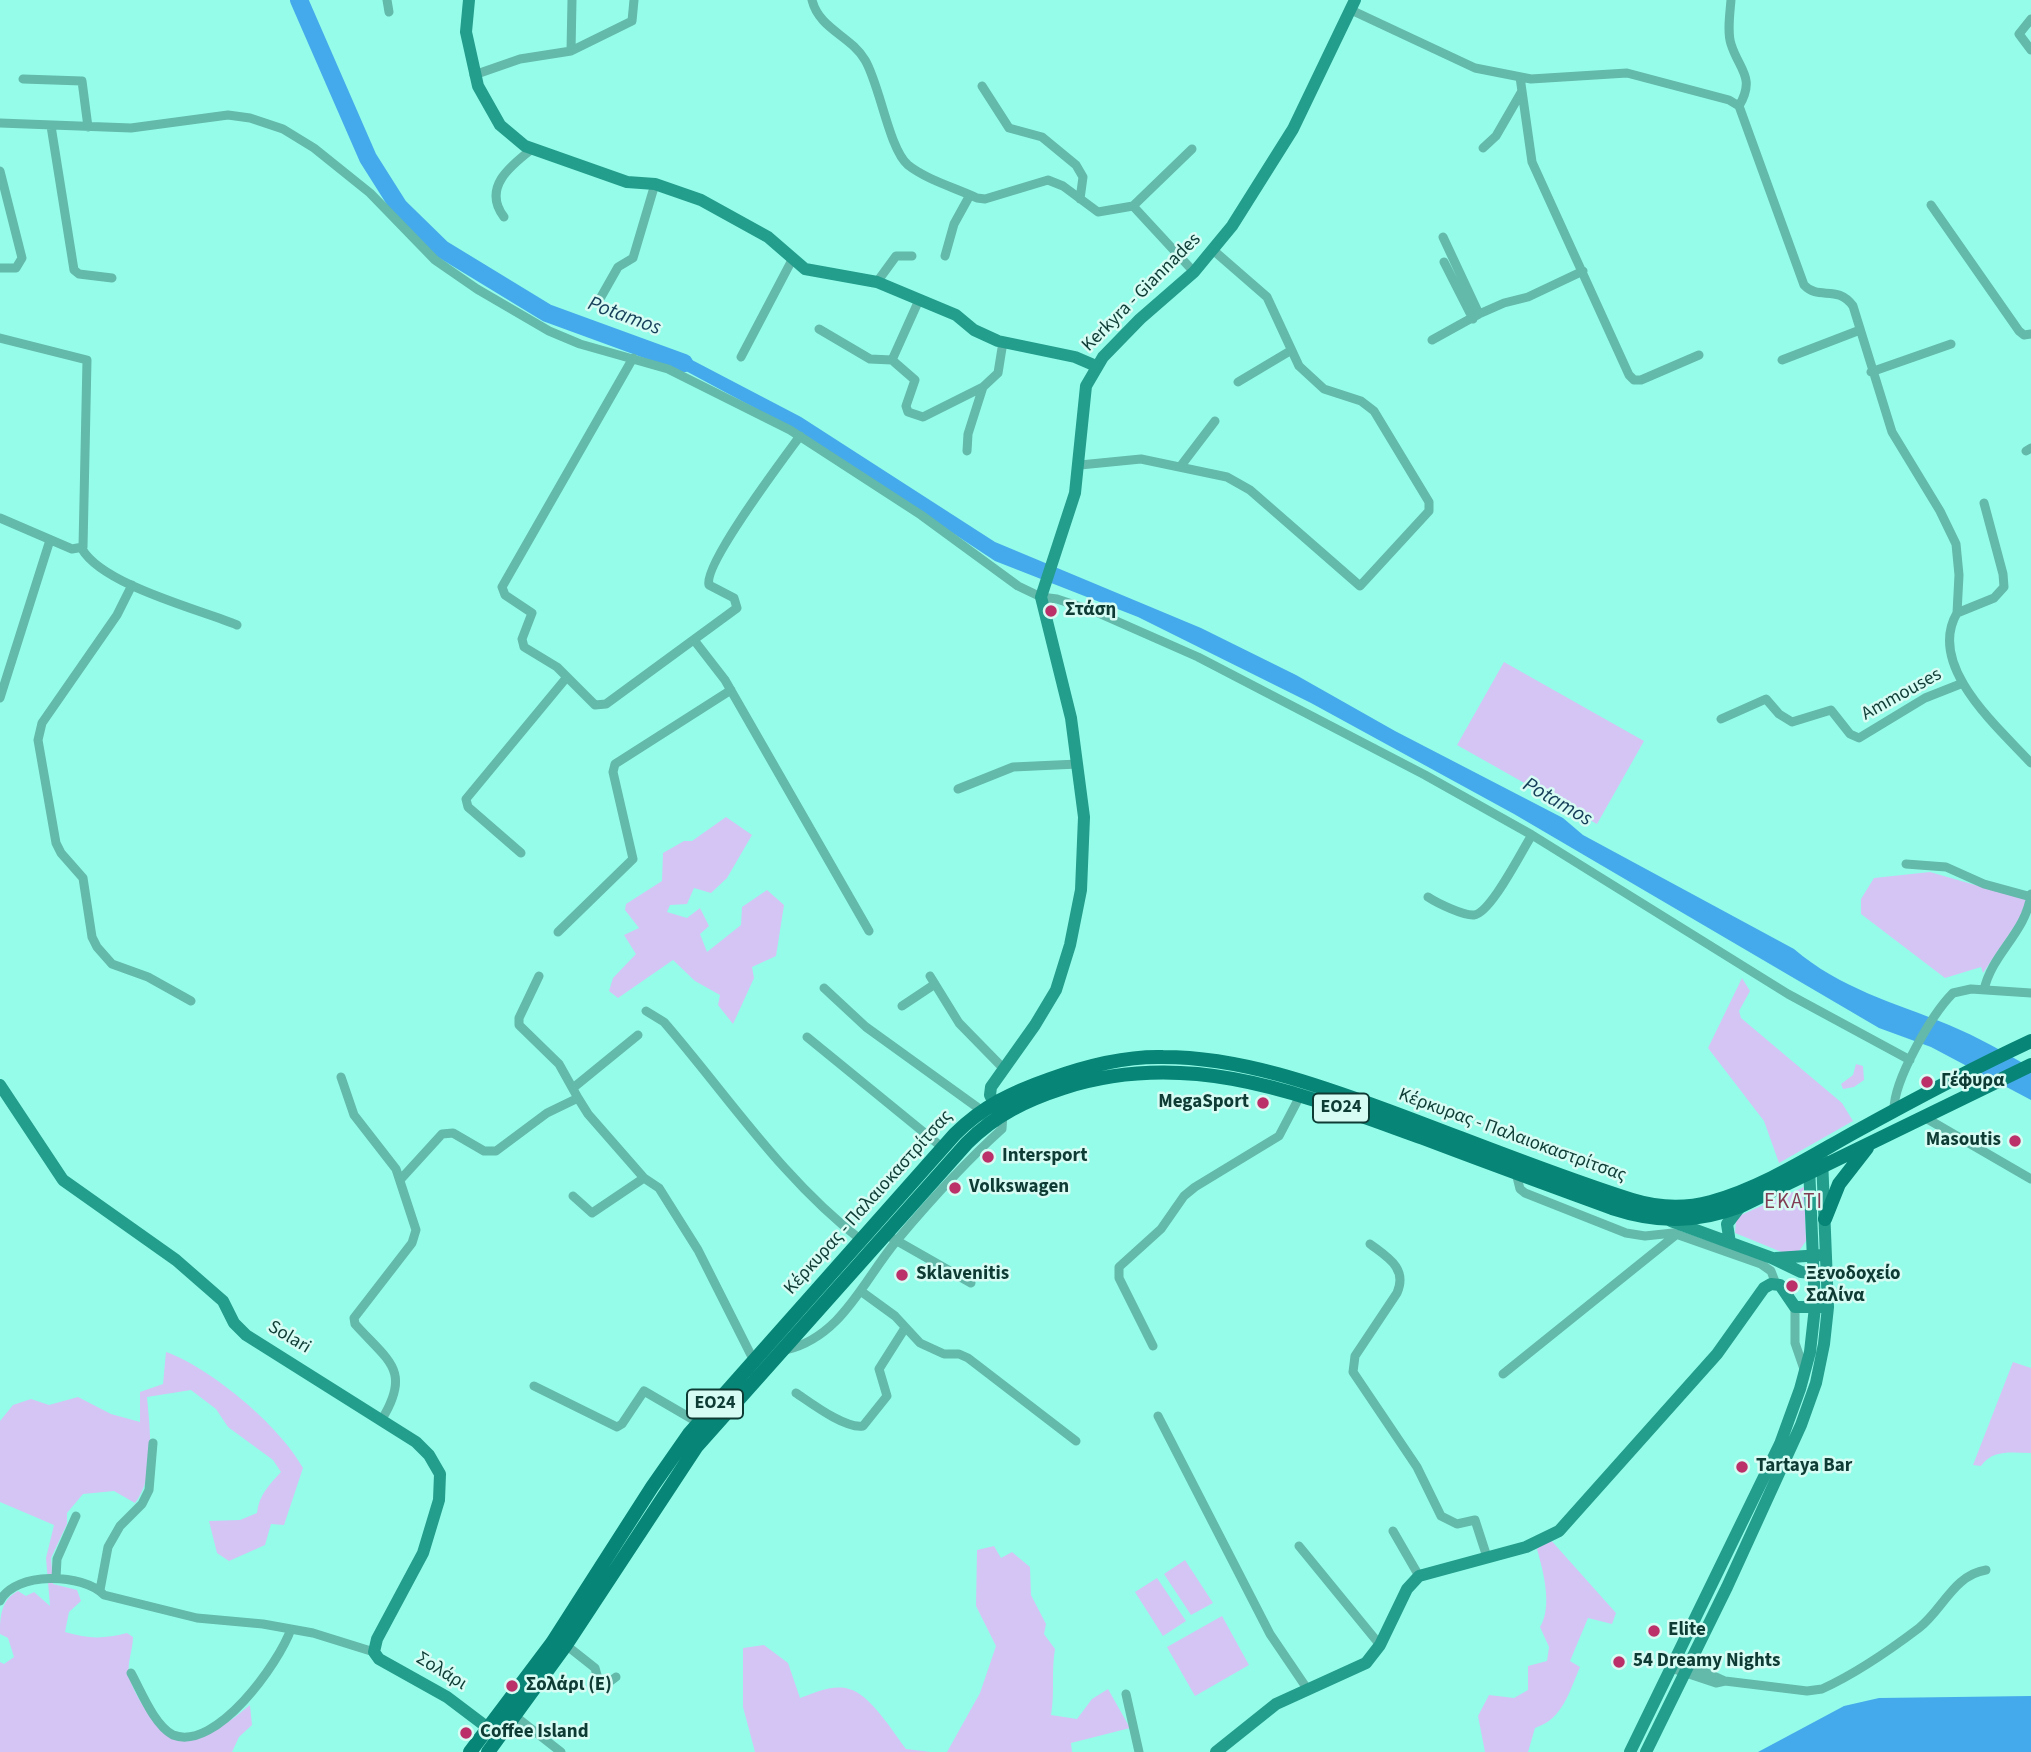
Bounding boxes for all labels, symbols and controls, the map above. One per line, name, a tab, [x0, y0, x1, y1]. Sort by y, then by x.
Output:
street label: Kerkyra - Giannades	[1078, 229, 1206, 357]
water label: Potamos	[584, 292, 664, 342]
place label: Στάση	[1065, 600, 1116, 622]
marker: Στάση	[1043, 603, 1059, 619]
street label: Ammouses	[1858, 664, 1946, 726]
water label: Potamos	[1518, 773, 1596, 833]
place label: Γέφυρα	[1941, 1071, 2004, 1093]
marker: Γέφυρα	[1919, 1074, 1935, 1090]
street label: Κέρκυρας - Παλαιοκαστρίτσας	[1395, 1084, 1629, 1188]
place label: MegaSport	[1158, 1092, 1249, 1114]
road number: ΕΟ24	[1313, 1093, 1369, 1122]
marker: MegaSport	[1255, 1095, 1271, 1111]
street label: Κέρκυρας - Παλαιοκαστρίτσας	[780, 1106, 958, 1300]
place label: Masoutis	[1926, 1130, 2001, 1152]
marker: Masoutis	[2007, 1133, 2023, 1149]
place label: Intersport	[1002, 1146, 1087, 1168]
marker: Intersport	[980, 1149, 996, 1165]
place label: Volkswagen	[969, 1177, 1069, 1199]
marker: Volkswagen	[947, 1180, 963, 1196]
district label: EKATI	[1765, 1190, 1823, 1216]
place label: Sklavenitis	[916, 1264, 1009, 1286]
place label: Ξενοδοχείο Σαλίνα	[1806, 1264, 1901, 1308]
marker: Sklavenitis	[894, 1267, 910, 1283]
marker: Ξενοδοχείο Σαλίνα	[1784, 1278, 1800, 1294]
street label: Solari	[263, 1316, 315, 1360]
road number: ΕΟ24	[687, 1390, 743, 1419]
place label: Tartaya Bar	[1756, 1456, 1852, 1478]
marker: Tartaya Bar	[1734, 1459, 1750, 1475]
place label: Elite	[1668, 1620, 1706, 1642]
marker: Elite	[1646, 1623, 1662, 1639]
street label: Σολάρι	[411, 1648, 471, 1696]
place label: 54 Dreamy Nights	[1633, 1651, 1780, 1673]
marker: 54 Dreamy Nights	[1611, 1654, 1627, 1670]
place label: Σολάρι (E)	[526, 1675, 612, 1697]
marker: Σολάρι (E)	[504, 1678, 520, 1694]
place label: Coffee Island	[480, 1722, 589, 1744]
marker: Coffee Island	[458, 1725, 474, 1741]

